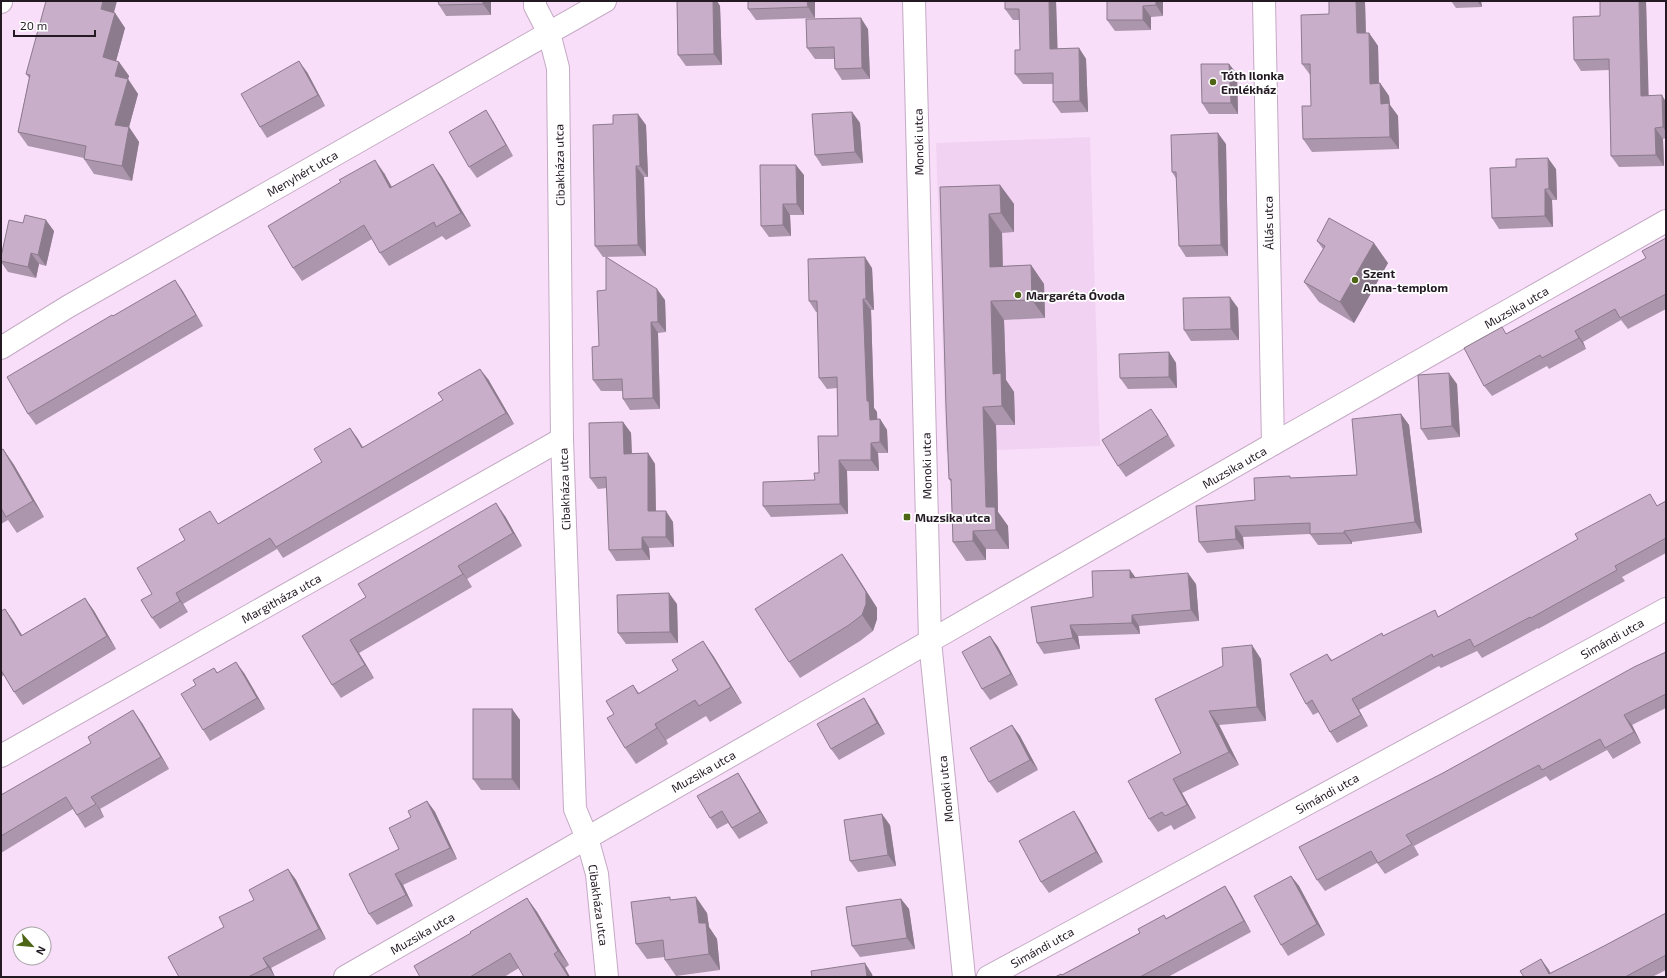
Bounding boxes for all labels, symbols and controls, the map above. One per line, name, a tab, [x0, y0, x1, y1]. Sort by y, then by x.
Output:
scale bar	[14, 12, 95, 38]
text: 20 m	[20, 18, 47, 32]
place label: Tóth Ilonka Emlékház	[1221, 68, 1284, 96]
marker: Tóth Ilonka Emlékház	[1208, 77, 1218, 87]
street label: Monoki utca	[910, 109, 926, 175]
street label: Cibakháza utca	[551, 124, 567, 206]
street label: Menyhért utca	[264, 147, 340, 199]
street label: Állás utca	[1261, 196, 1275, 250]
place label: Szent Anna-templom	[1363, 266, 1448, 294]
marker: Szent Anna-templom	[1350, 275, 1360, 285]
street label: Muzsika utca	[1481, 283, 1551, 331]
place label: Margaréta Óvoda	[1026, 288, 1125, 302]
marker: Margaréta Óvoda	[1013, 290, 1023, 300]
street label: Monoki utca	[918, 433, 934, 499]
street label: Muzsika utca	[1199, 443, 1269, 491]
street label: Cibakháza utca	[556, 448, 572, 530]
place label: Muzsika utca	[915, 510, 990, 524]
marker: Muzsika utca	[902, 512, 912, 522]
street label: Margitháza utca	[239, 570, 323, 626]
street label: Simándi utca	[1578, 615, 1646, 661]
street label: Muzsika utca	[668, 747, 738, 795]
street label: Monoki utca	[935, 755, 955, 823]
street label: Simándi utca	[1293, 770, 1361, 816]
street label: Cibakháza utca	[586, 863, 612, 947]
street label: Muzsika utca	[387, 909, 457, 957]
street label: Simándi utca	[1008, 924, 1076, 970]
north arrow	[12, 926, 52, 966]
text: N	[34, 944, 49, 957]

